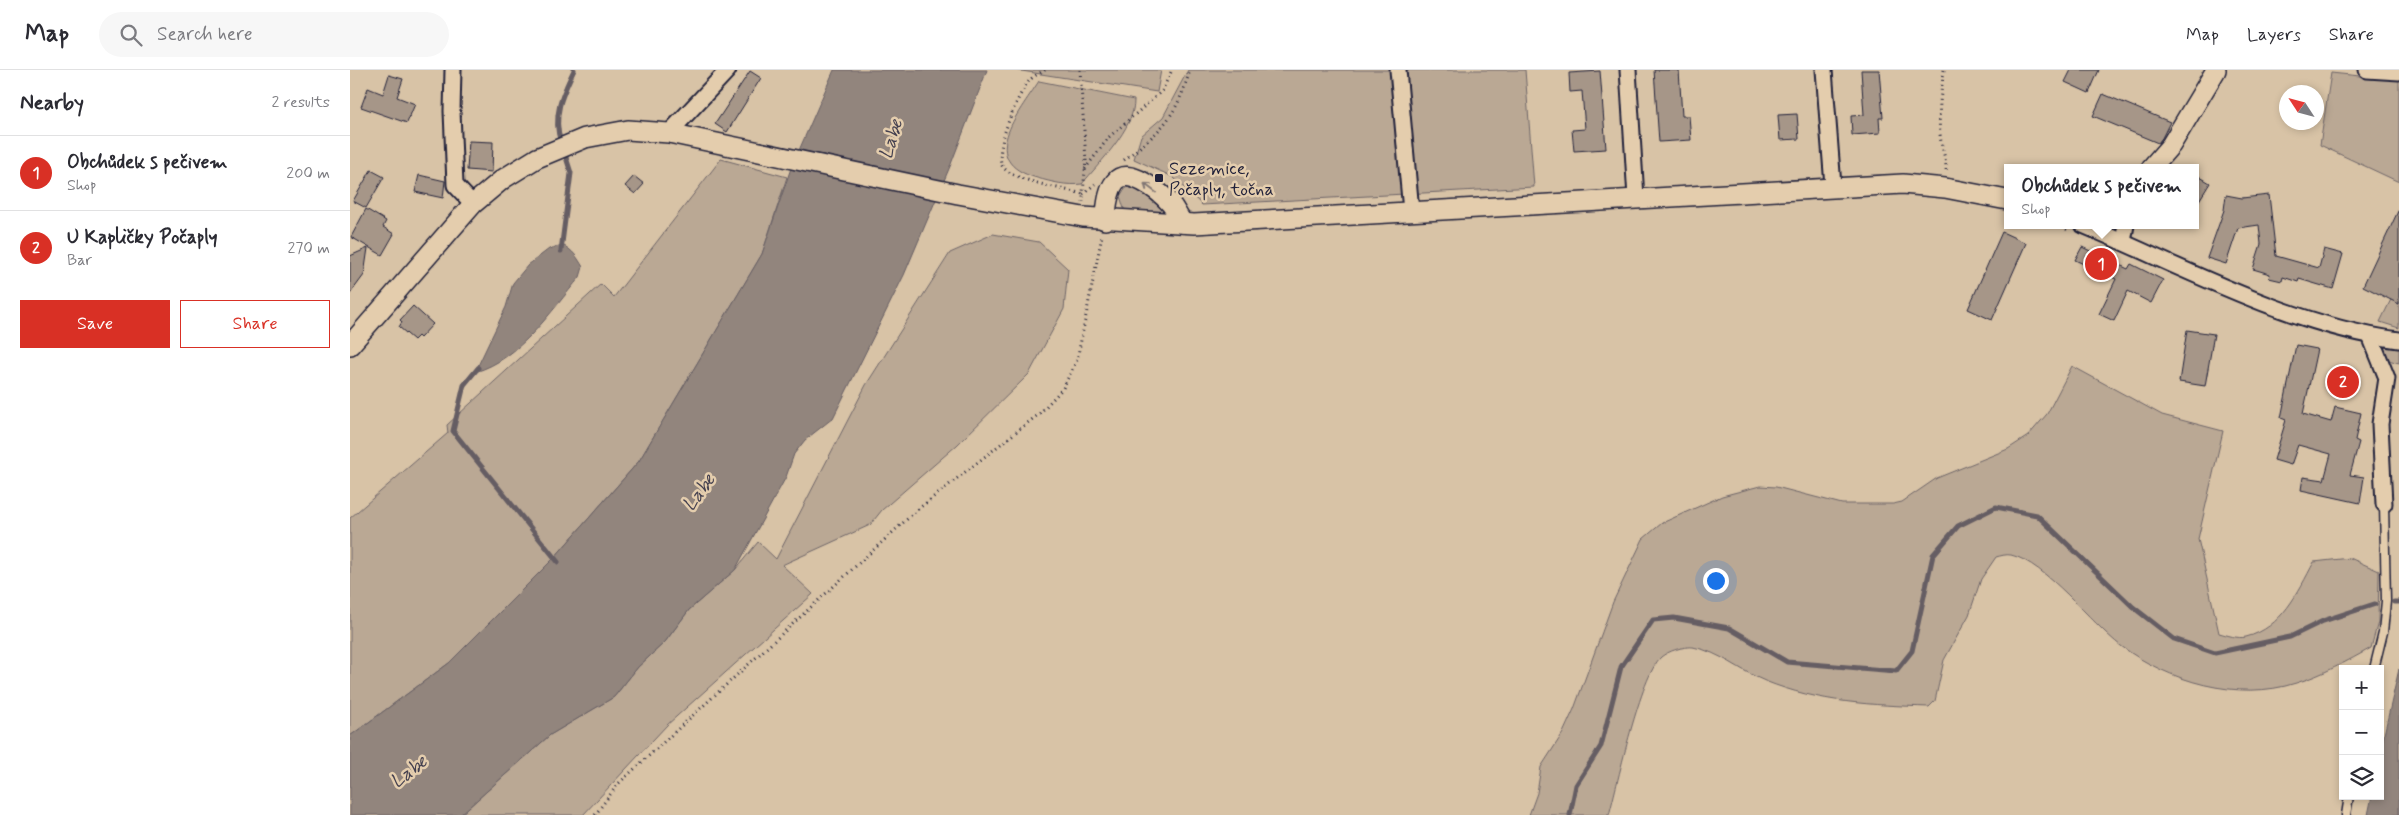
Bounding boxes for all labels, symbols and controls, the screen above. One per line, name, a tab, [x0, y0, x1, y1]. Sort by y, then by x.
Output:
search box	[99, 12, 449, 57]
text: Map	[25, 19, 69, 50]
icon: search	[117, 21, 145, 49]
text: Search here	[157, 22, 253, 47]
text: Map	[2186, 23, 2219, 47]
text: Layers	[2247, 23, 2301, 47]
text: Share	[2329, 23, 2374, 47]
north arrow	[2279, 85, 2324, 130]
text: Nearby	[20, 89, 84, 117]
text: 2 results	[272, 92, 330, 113]
water label: Labe	[873, 115, 910, 162]
text: Obchůdek s pečivem	[67, 150, 227, 175]
place label: Sezemice, Počaply, točna	[1169, 157, 1274, 202]
text: 1	[32, 163, 40, 184]
text: 200 m	[286, 163, 330, 184]
popup	[2004, 164, 2199, 229]
marker: Sezemice, Počaply, točna	[1153, 172, 1165, 184]
text: Obchůdek s pečivem	[2021, 174, 2182, 199]
text: Shop	[67, 175, 96, 196]
one-way arrow	[1143, 183, 1157, 193]
text: Shop	[2021, 199, 2051, 220]
text: U Kapličky Počaply	[67, 225, 218, 250]
text: 2	[32, 238, 40, 259]
text: 270 m	[287, 238, 330, 259]
pin: 1	[2085, 245, 2117, 283]
text: Bar	[67, 250, 92, 271]
button: Save	[20, 300, 170, 348]
button: Share	[180, 300, 330, 348]
pin: 2	[2327, 363, 2359, 401]
water label: Labe	[677, 468, 722, 516]
your location	[1703, 568, 1729, 594]
map controls	[2339, 665, 2384, 800]
button: +	[2339, 665, 2384, 710]
button: −	[2339, 710, 2384, 755]
water label: Labe	[385, 749, 434, 794]
button: layers	[2339, 755, 2384, 800]

